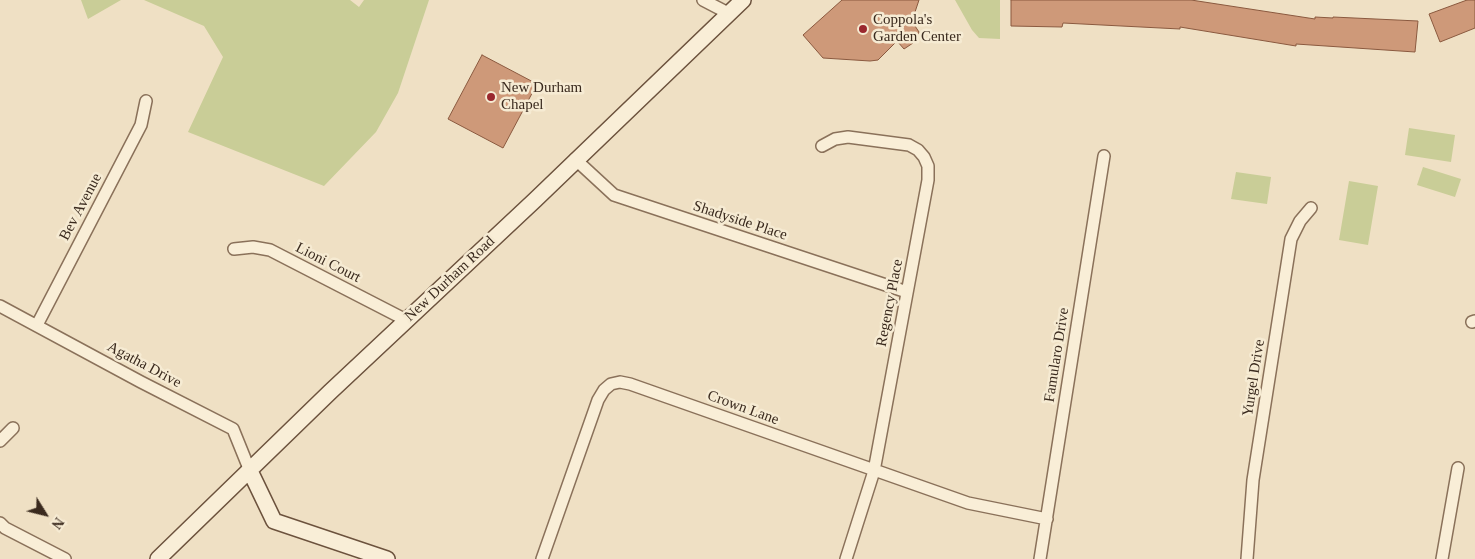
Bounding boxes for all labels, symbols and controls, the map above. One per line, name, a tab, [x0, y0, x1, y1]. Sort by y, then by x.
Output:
place label: Coppola's Garden Center	[873, 11, 961, 46]
marker: Coppola's Garden Center	[857, 23, 869, 35]
place label: New Durham Chapel	[501, 79, 582, 114]
marker: New Durham Chapel	[485, 91, 497, 103]
street label: Bev Avenue	[56, 170, 106, 244]
street label: Shadyside Place	[691, 197, 789, 245]
street label: New Durham Road	[401, 233, 499, 325]
street label: Lioni Court	[293, 239, 363, 287]
street label: Regency Place	[873, 258, 907, 348]
street label: Famularo Drive	[1041, 306, 1073, 404]
street label: Agatha Drive	[104, 338, 184, 392]
street label: Yurgel Drive	[1239, 338, 1269, 418]
street label: Crown Lane	[705, 387, 781, 429]
north arrow	[20, 489, 70, 539]
text: N	[48, 515, 67, 532]

